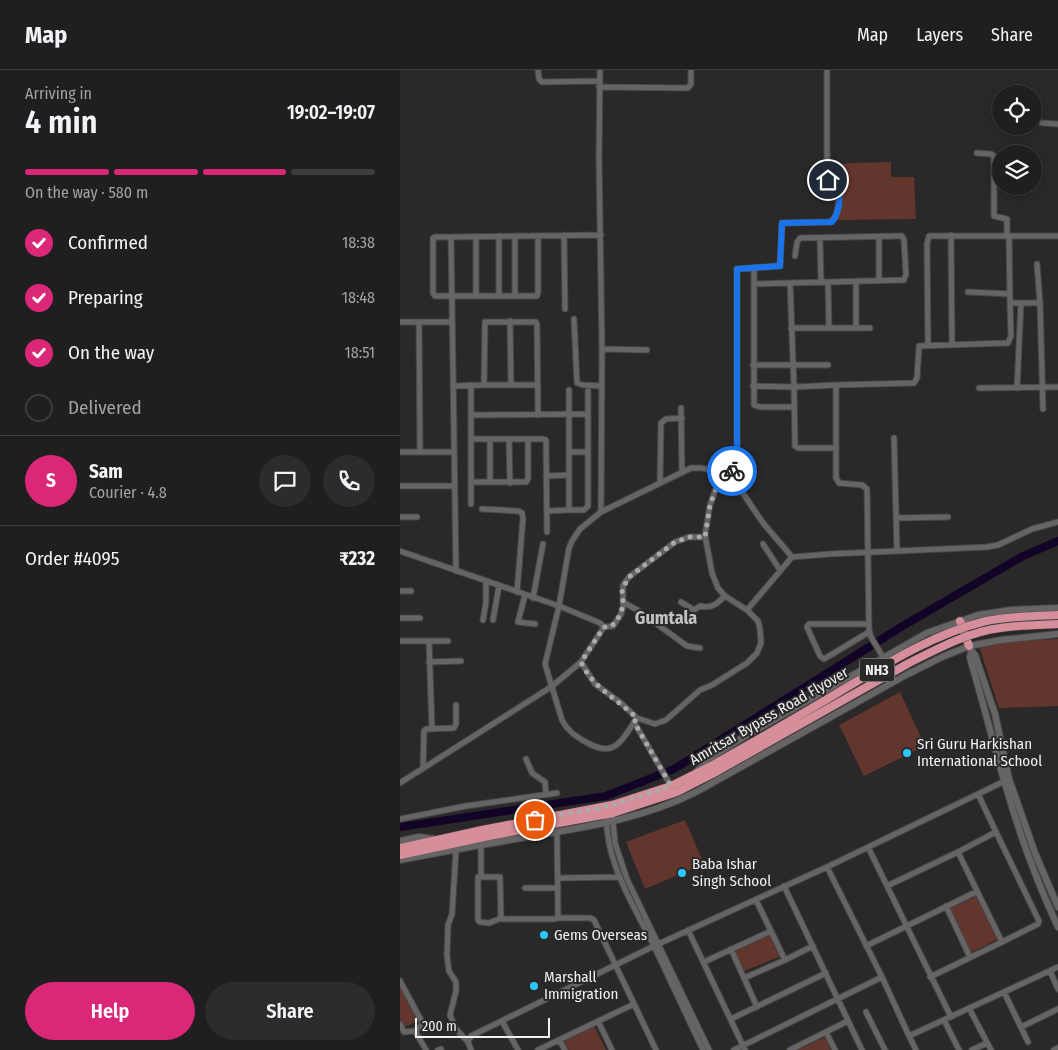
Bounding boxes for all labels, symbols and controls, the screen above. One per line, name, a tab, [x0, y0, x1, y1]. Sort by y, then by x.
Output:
text: Map	[25, 21, 67, 49]
text: Map	[857, 24, 888, 46]
text: Layers	[916, 24, 963, 46]
text: Share	[991, 24, 1033, 46]
text: Arriving in	[25, 84, 92, 103]
map controls	[992, 85, 1042, 195]
button: locate	[992, 85, 1042, 135]
text: 19:02–19:07	[287, 101, 375, 124]
text: 4 min	[25, 103, 98, 141]
button: layers	[992, 145, 1042, 195]
pin	[807, 159, 849, 201]
icon: home	[814, 166, 842, 194]
text: On the way · 580 m	[25, 183, 148, 202]
icon: check	[25, 229, 53, 257]
text: Confirmed	[68, 231, 148, 254]
text: 18:38	[342, 233, 375, 252]
icon: check	[25, 284, 53, 312]
text: Preparing	[68, 286, 143, 309]
text: 18:48	[342, 288, 375, 307]
icon: check	[25, 339, 53, 367]
text: On the way	[68, 341, 154, 364]
text: 18:51	[345, 343, 375, 362]
text: Delivered	[68, 396, 142, 419]
courier	[707, 446, 757, 496]
button: chat	[259, 455, 311, 507]
button: phone	[323, 455, 375, 507]
icon: bike	[718, 457, 746, 485]
text: Sam	[89, 460, 123, 483]
text: S	[46, 469, 56, 492]
text: Courier · 4.8	[89, 483, 167, 502]
text: Order #4095	[25, 547, 120, 570]
text: ₹232	[339, 547, 375, 570]
district label: Gumtala	[635, 607, 697, 629]
road number: NH3	[860, 658, 894, 682]
street label: Amritsar Bypass Road Flyover	[686, 663, 852, 769]
place label: Sri Guru Harkishan International School	[917, 735, 1042, 770]
marker: Sri Guru Harkishan International School	[901, 747, 913, 759]
pin	[514, 799, 556, 841]
icon: bag	[521, 806, 549, 834]
place label: Baba Ishar Singh School	[692, 855, 771, 890]
marker: Baba Ishar Singh School	[676, 867, 688, 879]
place label: Gems Overseas	[554, 926, 647, 944]
marker: Gems Overseas	[538, 929, 550, 941]
place label: Marshall Immigration	[544, 968, 618, 1003]
marker: Marshall Immigration	[528, 980, 540, 992]
button: Help	[25, 982, 195, 1040]
button: Share	[205, 982, 375, 1040]
scale bar	[415, 1015, 550, 1038]
text: 200 m	[422, 1018, 457, 1035]

